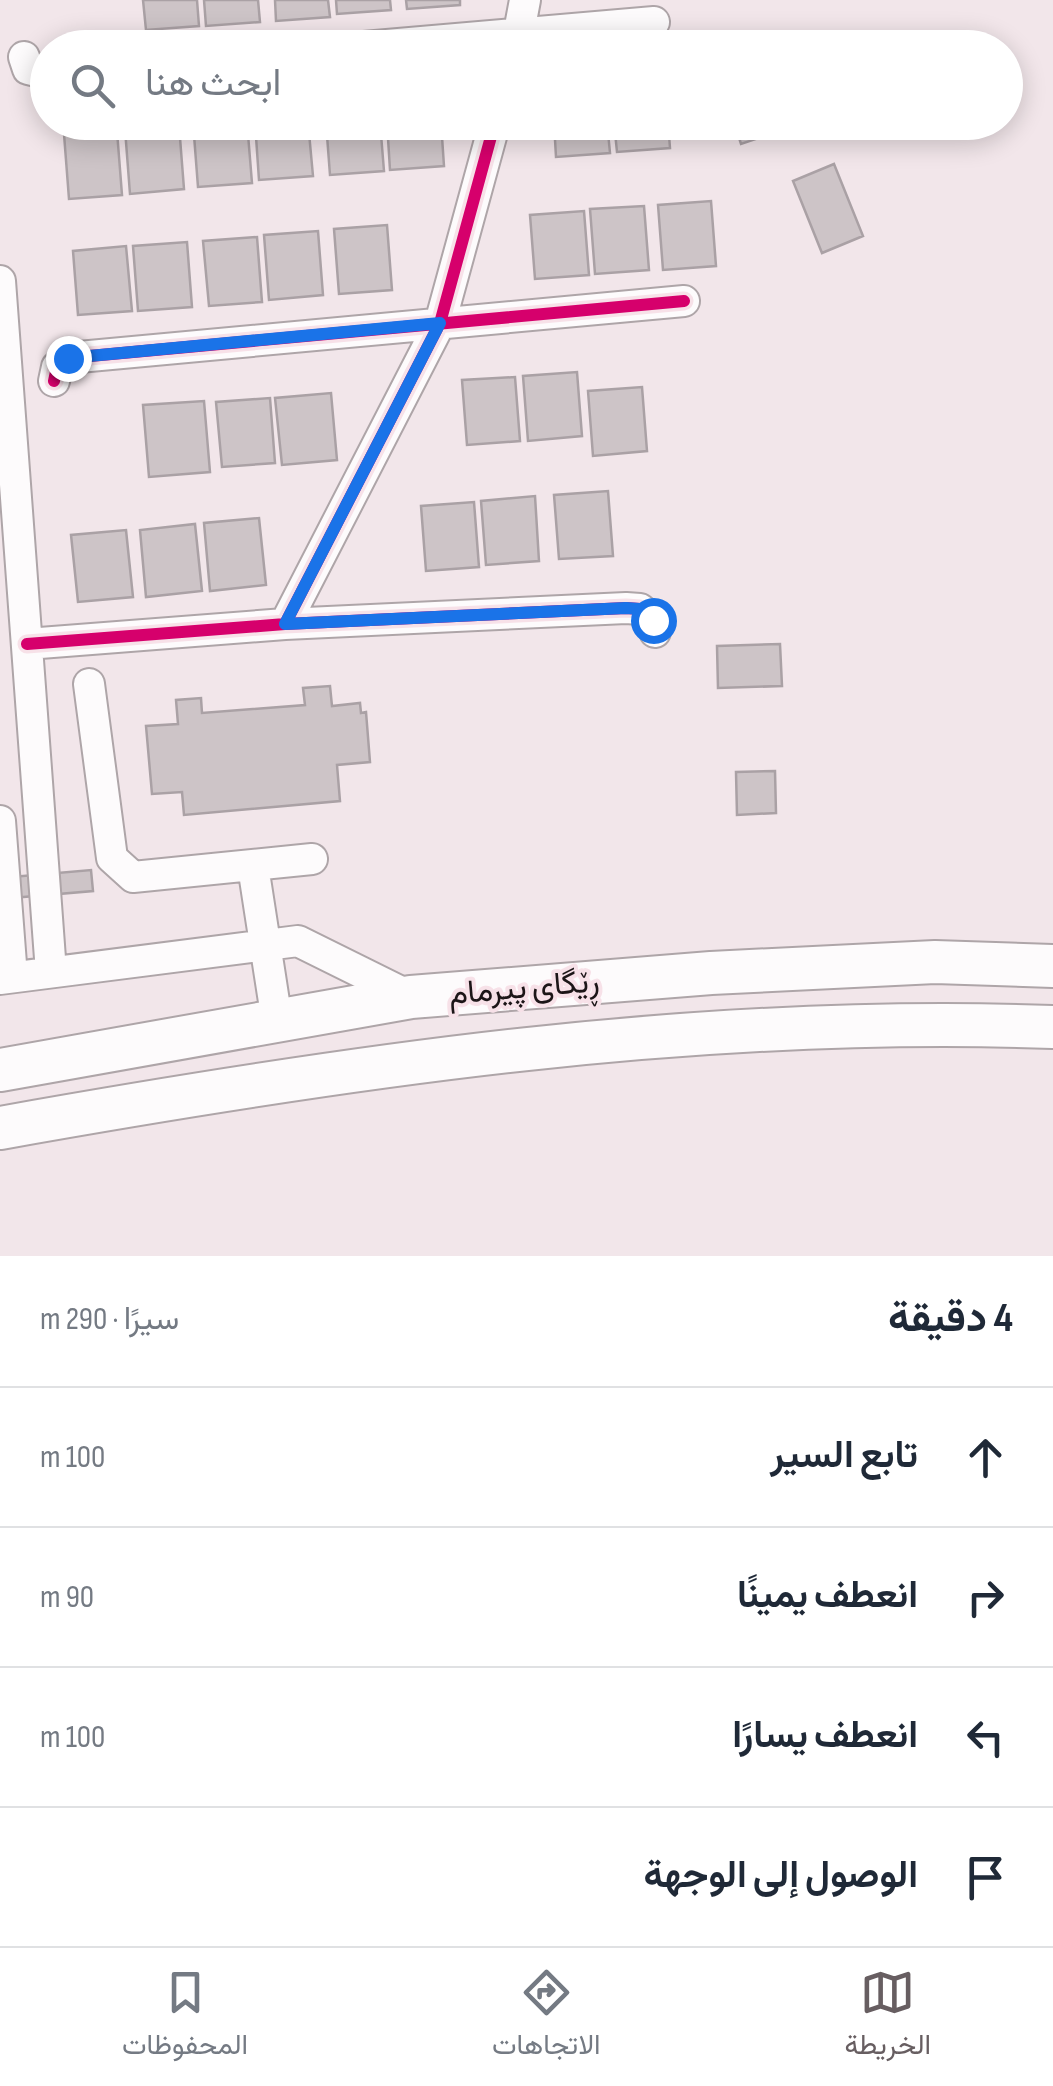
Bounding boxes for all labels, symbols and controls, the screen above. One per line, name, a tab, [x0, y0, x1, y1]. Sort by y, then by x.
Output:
search box	[30, 30, 1023, 140]
icon: search	[65, 58, 120, 113]
text: ابحث هنا	[145, 61, 281, 106]
route end	[46, 336, 92, 382]
route start	[631, 598, 677, 644]
street label: ڕێگای پیرمام	[447, 962, 602, 1019]
text: 4 دقيقة	[888, 1293, 1013, 1344]
text: سيرًا · 290 m	[40, 1300, 179, 1339]
icon: ahead	[958, 1430, 1013, 1485]
text: تابع السير	[770, 1433, 918, 1478]
text: 100 m	[40, 1438, 105, 1477]
icon: right	[958, 1570, 1013, 1625]
text: انعطف يمينًا	[737, 1573, 918, 1618]
text: 90 m	[40, 1578, 94, 1617]
icon: left	[958, 1710, 1013, 1765]
text: انعطف يسارًا	[732, 1713, 918, 1758]
text: 100 m	[40, 1718, 105, 1757]
icon: arrive	[958, 1850, 1013, 1905]
text: الوصول إلى الوجهة	[643, 1853, 918, 1898]
tab: المحفوظات	[122, 1965, 248, 2069]
tab: الاتجاهات	[492, 1965, 601, 2069]
tab: الخريطة	[844, 1965, 931, 2069]

